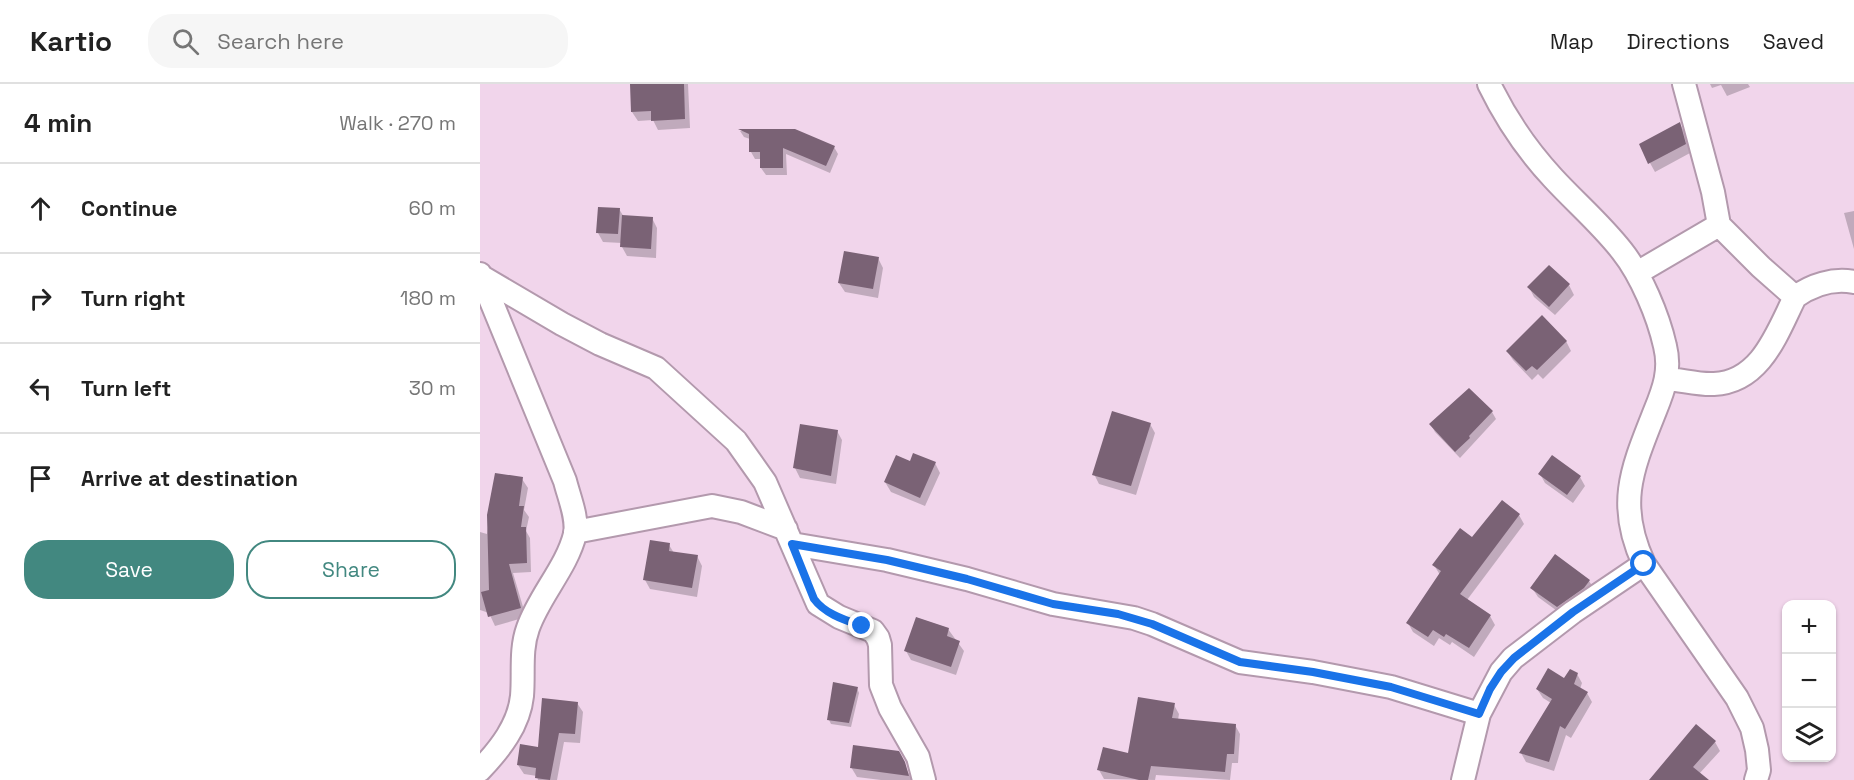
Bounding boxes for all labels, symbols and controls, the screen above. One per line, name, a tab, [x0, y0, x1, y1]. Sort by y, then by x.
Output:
search box	[148, 14, 568, 68]
text: Kartio	[30, 23, 112, 59]
icon: search	[169, 25, 202, 58]
text: Search here	[217, 27, 344, 55]
text: Map	[1550, 28, 1594, 55]
text: Directions	[1627, 28, 1730, 55]
text: Saved	[1763, 28, 1824, 55]
text: 4 min	[24, 106, 92, 140]
text: Walk · 270 m	[339, 110, 456, 136]
icon: ahead	[24, 192, 57, 225]
text: Continue	[81, 194, 177, 222]
text: 60 m	[409, 195, 456, 221]
icon: right	[24, 282, 57, 315]
text: Turn right	[81, 284, 186, 312]
text: 180 m	[400, 285, 456, 311]
icon: left	[24, 372, 57, 405]
text: Turn left	[81, 374, 171, 402]
text: 30 m	[409, 375, 456, 401]
icon: arrive	[24, 462, 57, 495]
text: Arrive at destination	[81, 464, 298, 492]
button: Save	[24, 540, 234, 599]
button: Share	[246, 540, 456, 599]
route start	[1630, 550, 1656, 576]
map controls	[1782, 600, 1836, 762]
button: +	[1782, 600, 1836, 654]
route end	[848, 612, 874, 638]
button: −	[1782, 654, 1836, 708]
button: layers	[1782, 708, 1836, 762]

